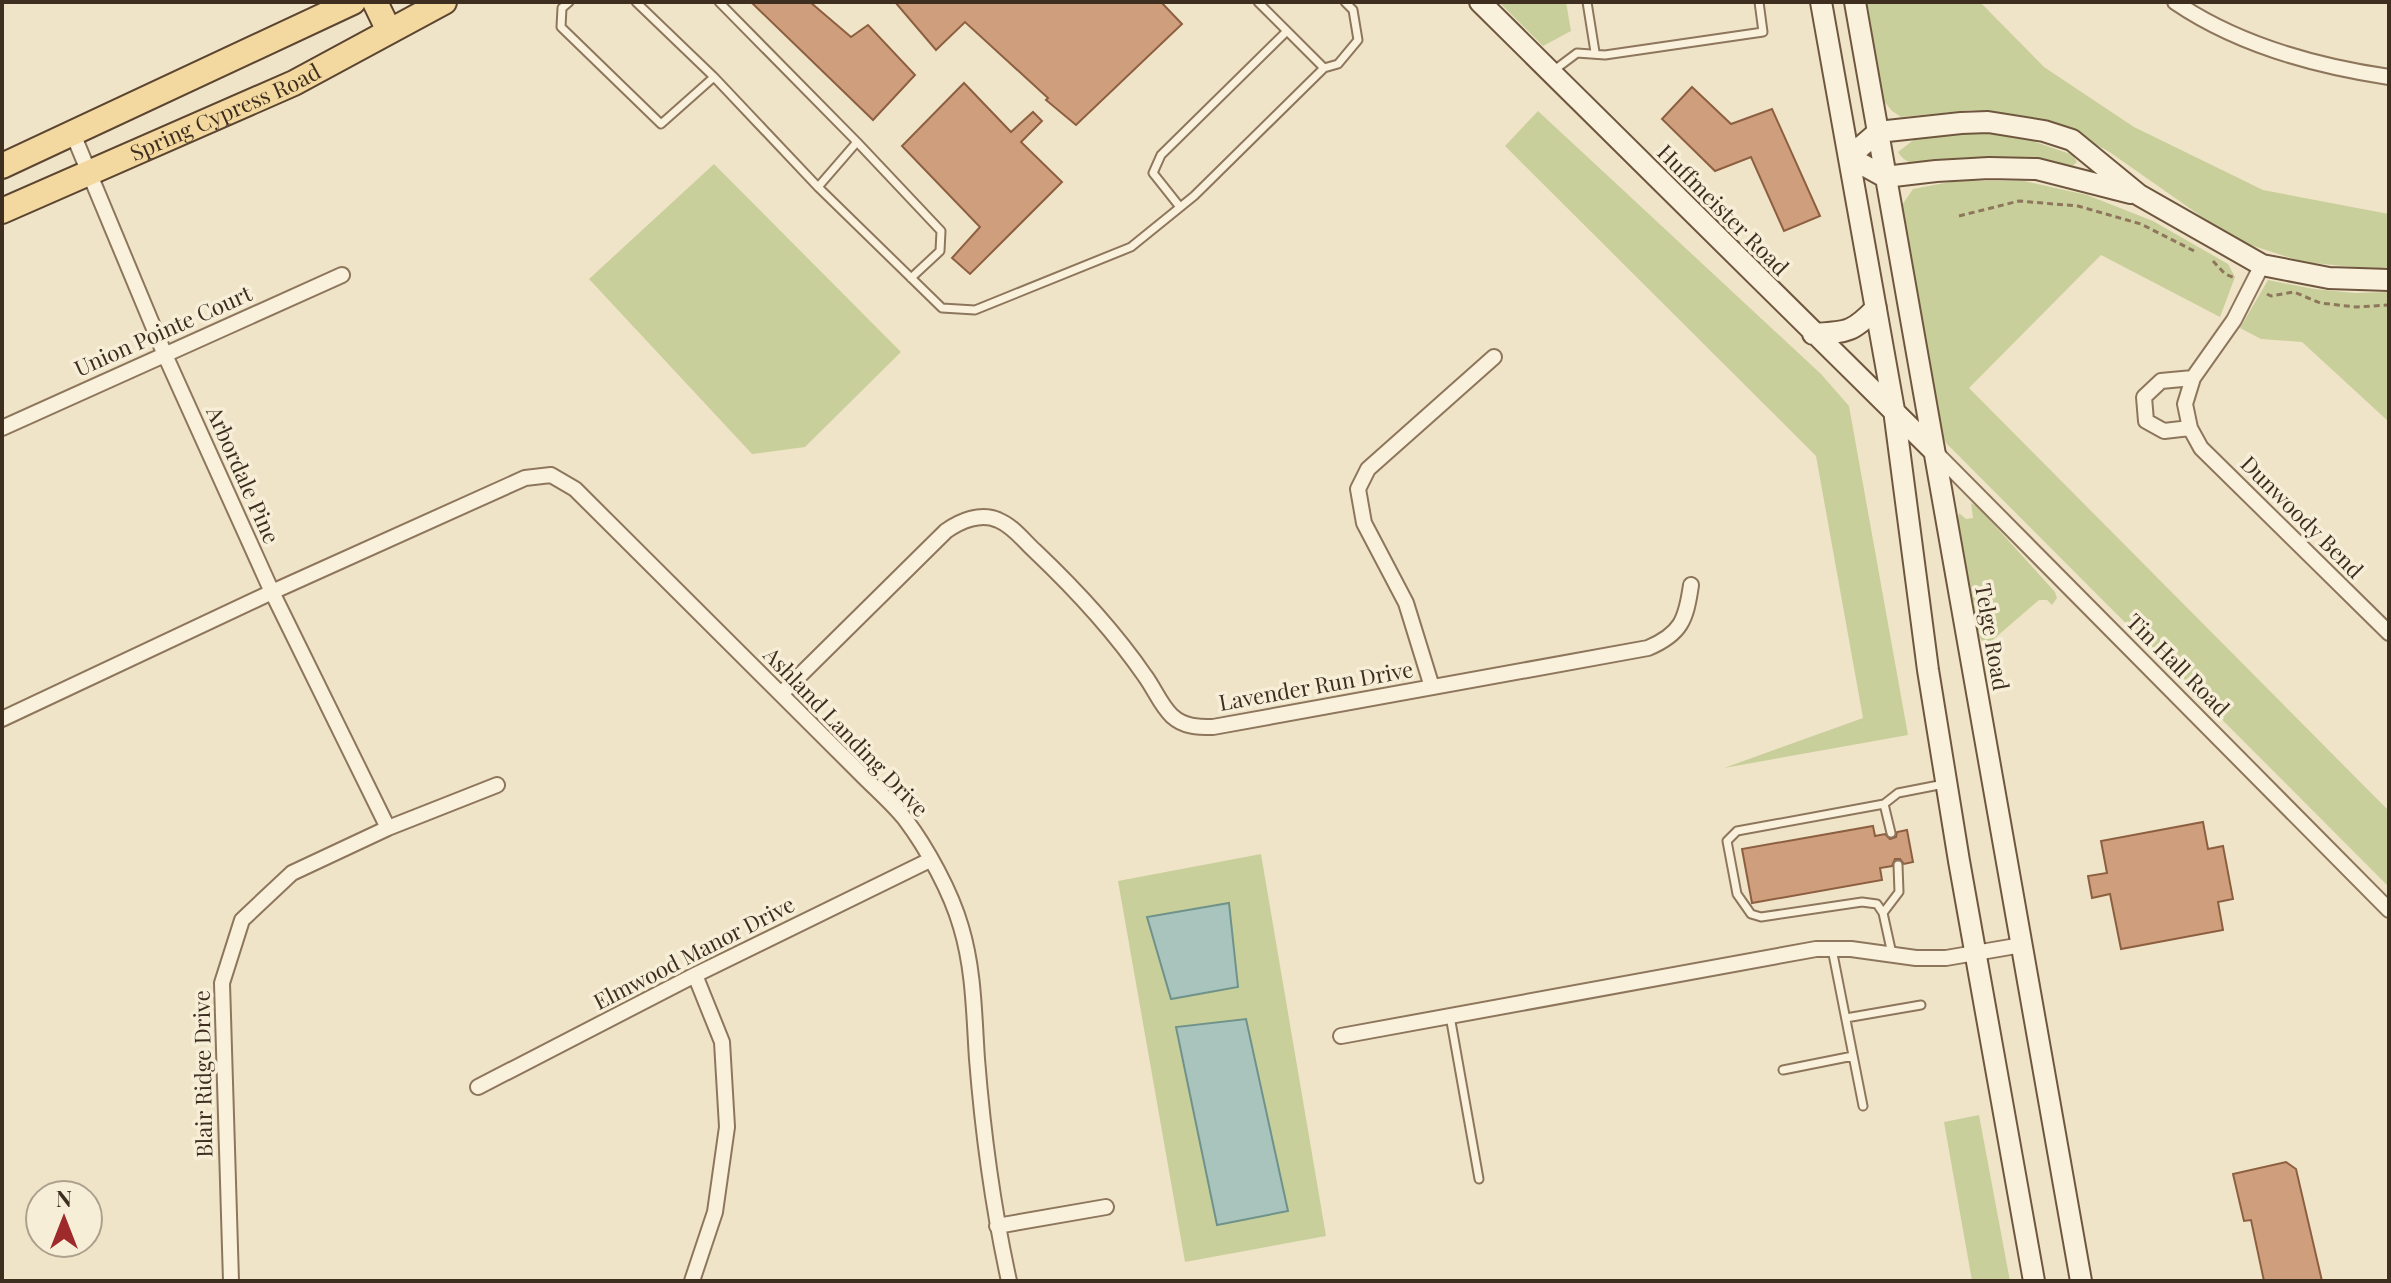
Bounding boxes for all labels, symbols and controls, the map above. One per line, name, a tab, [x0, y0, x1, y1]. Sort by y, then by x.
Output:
street label: Spring Cypress Road	[125, 55, 326, 167]
street label: Huffmeister Road	[1651, 137, 1796, 282]
street label: Union Pointe Court	[69, 277, 257, 383]
street label: Arbordale Pine	[200, 400, 288, 548]
street label: Dunwoody Bend	[2235, 448, 2371, 584]
street label: Telge Road	[1969, 581, 2017, 693]
street label: Tin Hall Road	[2121, 606, 2237, 723]
street label: Ashland Landing Drive	[757, 639, 936, 823]
street label: Lavender Run Drive	[1216, 653, 1415, 717]
street label: Elmwood Manor Drive	[588, 888, 799, 1016]
street label: Blair Ridge Drive	[186, 990, 218, 1158]
north arrow	[24, 1179, 104, 1259]
text: N	[56, 1183, 72, 1213]

